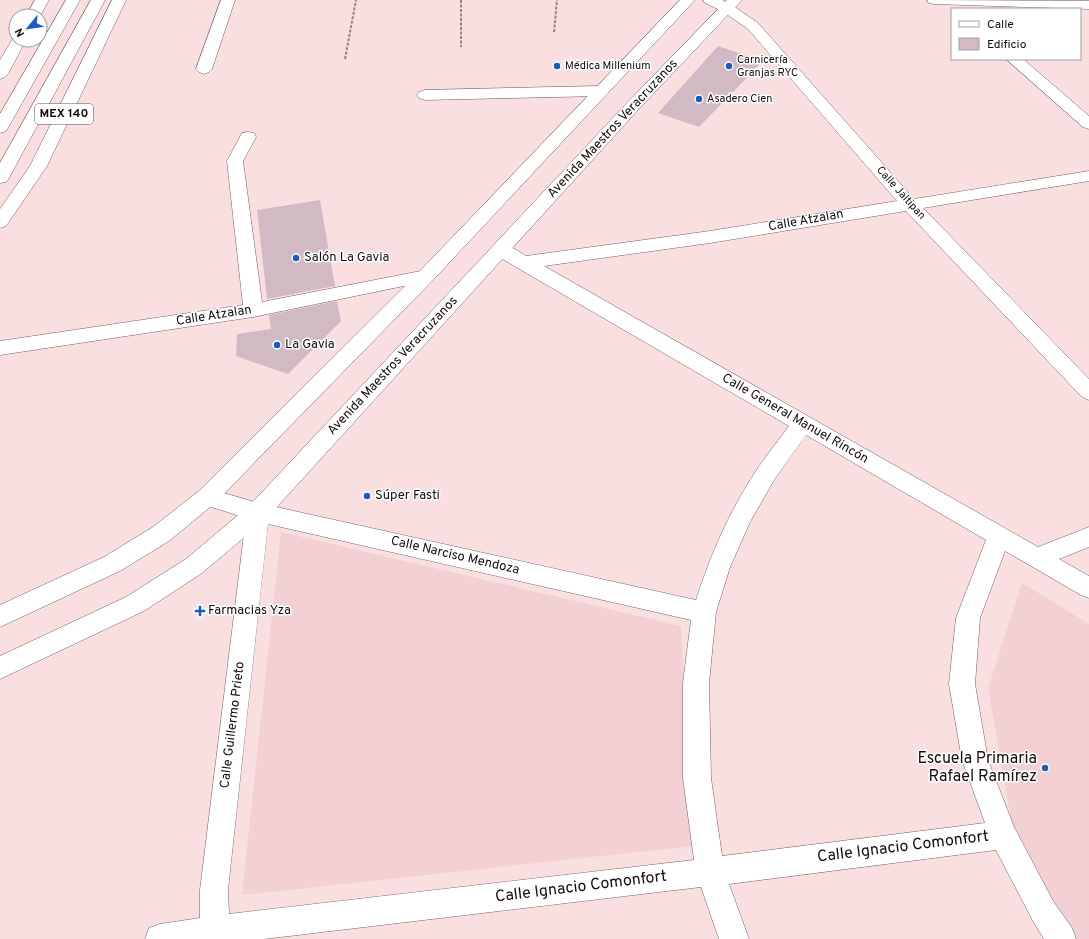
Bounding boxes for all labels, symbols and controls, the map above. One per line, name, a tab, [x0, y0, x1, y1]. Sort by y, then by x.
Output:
north arrow	[8, 8, 48, 48]
legend	[951, 8, 1081, 60]
text: Calle	[987, 17, 1014, 33]
text: N	[12, 26, 28, 39]
text: Edificio	[987, 37, 1027, 53]
place label: Carnicería Granjas RYC	[737, 53, 798, 80]
street label: Avenida Maestros Veracruzanos	[544, 56, 682, 202]
place label: Médica Millenium	[565, 59, 651, 73]
marker: Médica Millenium	[552, 61, 562, 71]
marker: Carnicería Granjas RYC	[724, 61, 734, 71]
place label: Asadero Cien	[707, 92, 772, 106]
marker: Asadero Cien	[694, 94, 704, 104]
road number: MEX 140	[35, 104, 93, 124]
street label: Calle Jaltipan	[873, 163, 929, 223]
street label: Calle Atzalan	[767, 207, 845, 235]
place label: Salón La Gavia	[304, 250, 389, 266]
marker: Salón La Gavia	[291, 253, 301, 263]
street label: Avenida Maestros Veracruzanos	[324, 293, 462, 439]
street label: Calle Atzalan	[175, 302, 253, 330]
place label: La Gavia	[285, 337, 335, 353]
marker: La Gavia	[272, 340, 282, 350]
street label: Calle General Manuel Rincón	[719, 370, 871, 468]
place label: Súper Fasti	[375, 488, 440, 504]
marker: Súper Fasti	[362, 491, 372, 501]
street label: Calle Narciso Mendoza	[389, 533, 521, 579]
place label: Farmacias Yza	[208, 603, 291, 619]
marker: Farmacias Yza	[195, 606, 205, 616]
street label: Calle Guillermo Prieto	[217, 661, 249, 789]
place label: Escuela Primaria Rafael Ramírez	[917, 749, 1037, 787]
marker: Escuela Primaria Rafael Ramírez	[1040, 763, 1050, 773]
street label: Calle Ignacio Comonfort	[816, 827, 990, 867]
street label: Calle Ignacio Comonfort	[494, 867, 668, 907]

